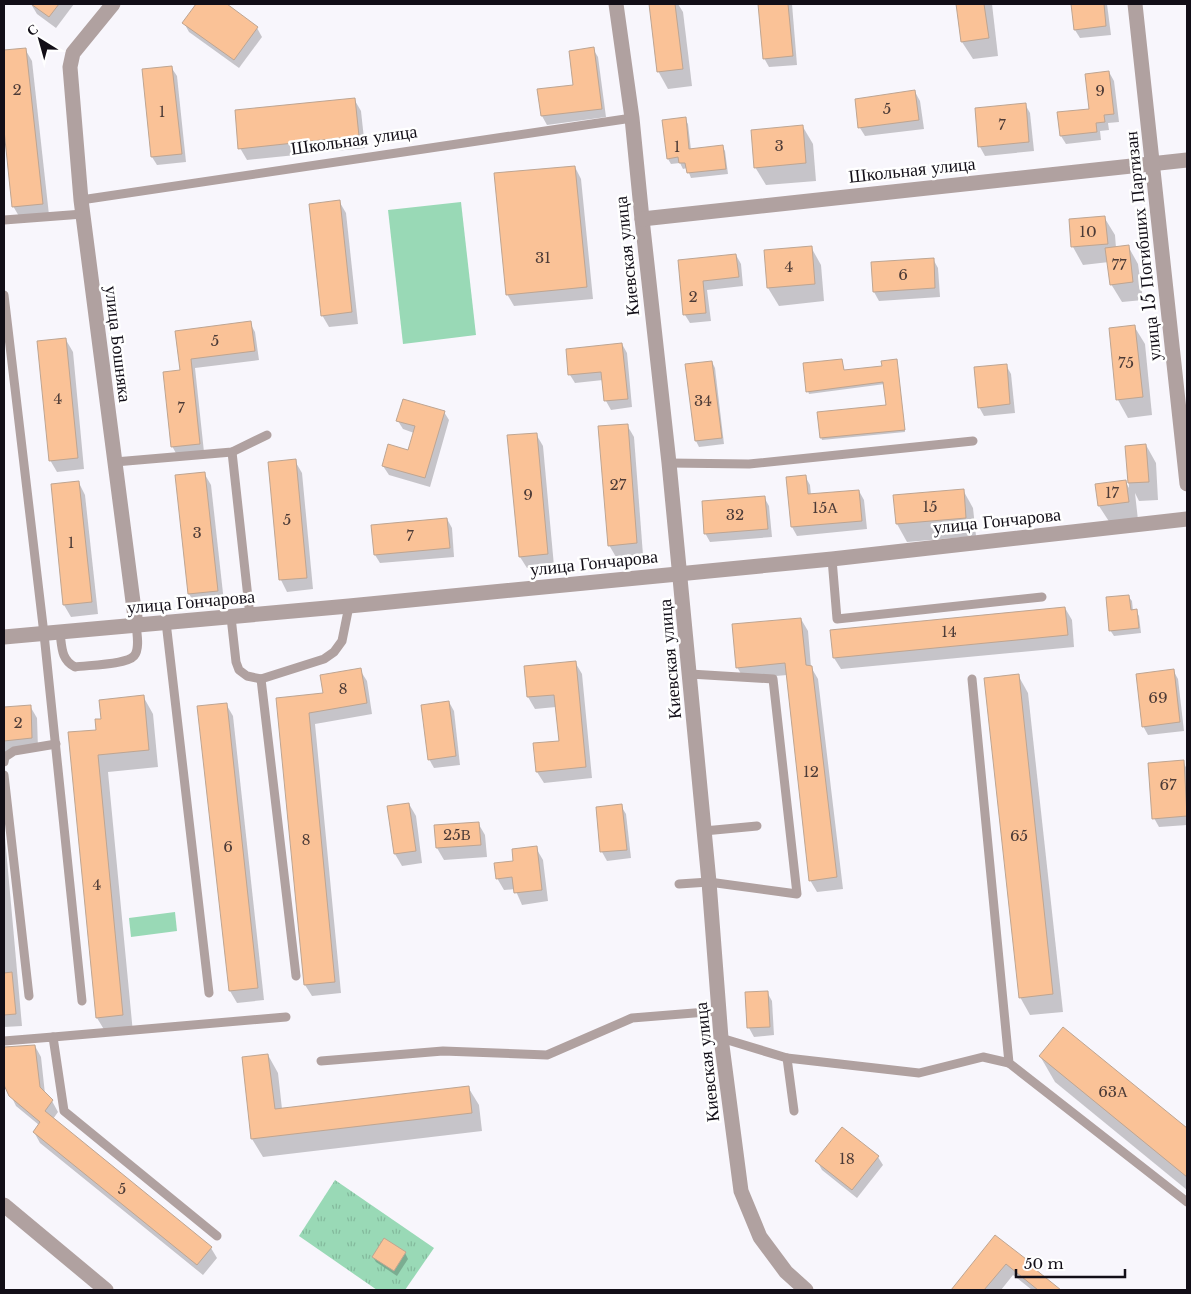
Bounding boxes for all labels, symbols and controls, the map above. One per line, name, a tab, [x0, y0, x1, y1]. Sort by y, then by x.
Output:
north arrow	[15, 15, 65, 65]
text: С	[23, 19, 42, 40]
house number: 2	[12, 80, 22, 99]
house number: 9	[1095, 81, 1105, 100]
house number: 5	[883, 99, 891, 118]
house number: 1	[159, 102, 165, 121]
house number: 7	[998, 115, 1006, 134]
street label: Школьная улица	[289, 120, 419, 160]
street label: улица 15 Погибших Партизан	[1120, 130, 1166, 362]
house number: 3	[774, 136, 784, 155]
house number: 1	[674, 137, 680, 156]
street label: Школьная улица	[847, 152, 977, 188]
street label: Киевская улица	[610, 195, 644, 317]
house number: 10	[1079, 222, 1097, 241]
house number: 31	[535, 248, 551, 267]
house number: 77	[1111, 255, 1127, 274]
house number: 4	[785, 257, 793, 276]
house number: 6	[898, 265, 908, 284]
street label: улица Бошняка	[100, 285, 136, 404]
house number: 2	[688, 287, 698, 306]
house number: 5	[211, 331, 219, 350]
house number: 75	[1118, 353, 1134, 372]
house number: 4	[54, 389, 62, 408]
house number: 34	[694, 391, 712, 410]
house number: 7	[177, 398, 185, 417]
house number: 27	[610, 475, 627, 494]
house number: 17	[1105, 483, 1120, 502]
house number: 9	[523, 485, 533, 504]
house number: 15	[922, 497, 938, 516]
house number: 15А	[812, 498, 838, 517]
street label: улица Гончарова	[932, 503, 1062, 539]
house number: 32	[726, 505, 744, 524]
house number: 5	[283, 510, 291, 529]
house number: 3	[192, 523, 202, 542]
house number: 7	[406, 526, 414, 545]
house number: 1	[68, 533, 74, 552]
street label: улица Гончарова	[529, 545, 659, 581]
street label: улица Гончарова	[126, 585, 256, 619]
street label: Киевская улица	[654, 598, 686, 720]
house number: 14	[941, 622, 957, 641]
house number: 8	[338, 679, 348, 698]
house number: 69	[1148, 688, 1168, 707]
house number: 2	[13, 713, 23, 732]
house number: 12	[803, 762, 819, 781]
house number: 67	[1159, 775, 1177, 794]
house number: 25В	[443, 825, 471, 844]
house number: 65	[1010, 826, 1028, 845]
house number: 8	[301, 830, 311, 849]
house number: 6	[223, 837, 233, 856]
house number: 4	[93, 875, 101, 894]
street label: Киевская улица	[690, 1001, 724, 1123]
house number: 63А	[1098, 1082, 1128, 1101]
house number: 18	[839, 1149, 855, 1168]
house number: 5	[118, 1179, 126, 1198]
scale bar	[1016, 1246, 1125, 1278]
text: 50 m	[1024, 1254, 1064, 1273]

